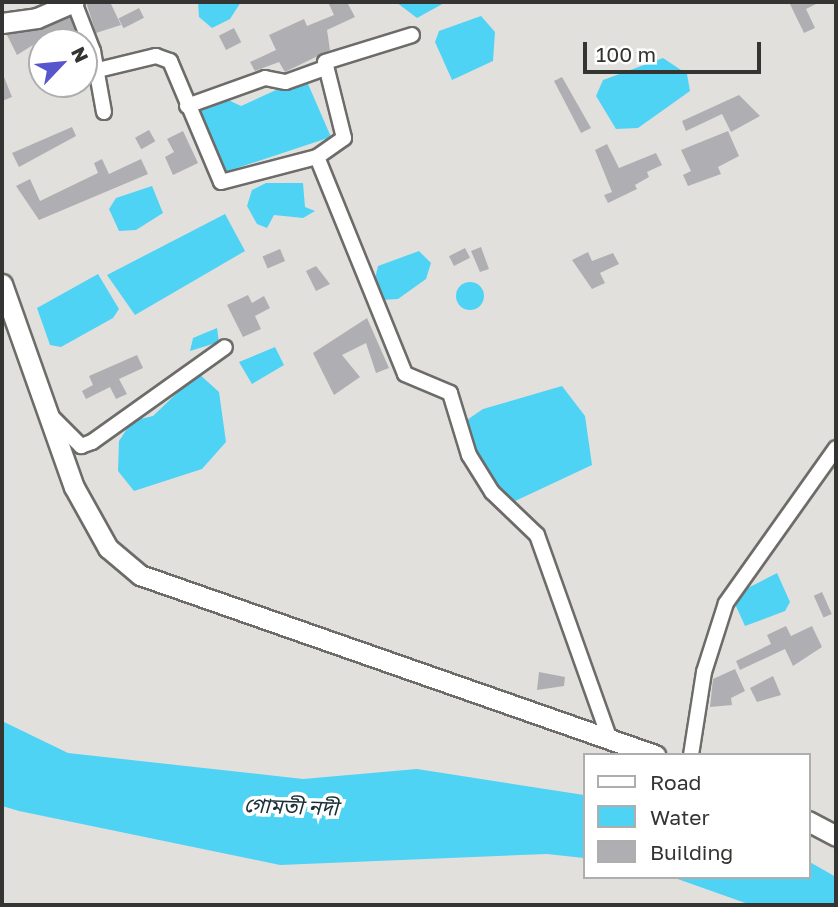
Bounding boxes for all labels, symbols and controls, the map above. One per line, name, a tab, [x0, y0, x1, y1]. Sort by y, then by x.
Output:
north arrow	[28, 28, 98, 98]
scale bar	[586, 28, 764, 72]
text: 100 m	[596, 41, 656, 67]
text: N	[67, 43, 94, 66]
legend	[582, 753, 810, 879]
text: Road	[650, 769, 701, 795]
water label: গোমতী নদী	[243, 792, 339, 820]
text: Water	[650, 804, 710, 830]
text: Building	[650, 839, 733, 865]

